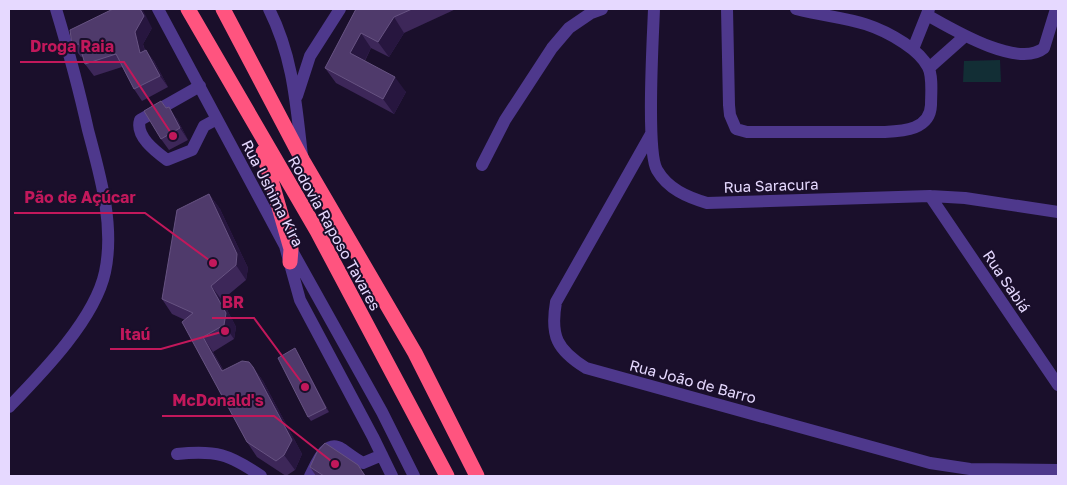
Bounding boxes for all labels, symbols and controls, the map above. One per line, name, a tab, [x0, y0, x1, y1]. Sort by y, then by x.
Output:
callout: Droga Raia	[20, 31, 124, 62]
text: Droga Raia	[30, 36, 114, 56]
street label: Rua Ushima Kira	[238, 137, 308, 249]
street label: Rodovia Raposo Tavares	[285, 153, 385, 313]
street label: Rua Saracura	[723, 174, 819, 196]
callout: Pão de Açúcar	[14, 182, 145, 213]
text: Pão de Açúcar	[24, 187, 136, 207]
street label: Rua Sabiá	[980, 247, 1034, 315]
callout: BR	[212, 287, 254, 318]
text: BR	[222, 292, 244, 312]
callout: Itaú	[110, 318, 161, 349]
text: Itaú	[120, 324, 150, 344]
street label: Rua João de Barro	[628, 355, 758, 407]
callout: McDonald's	[162, 385, 274, 416]
text: McDonald's	[172, 390, 264, 410]

